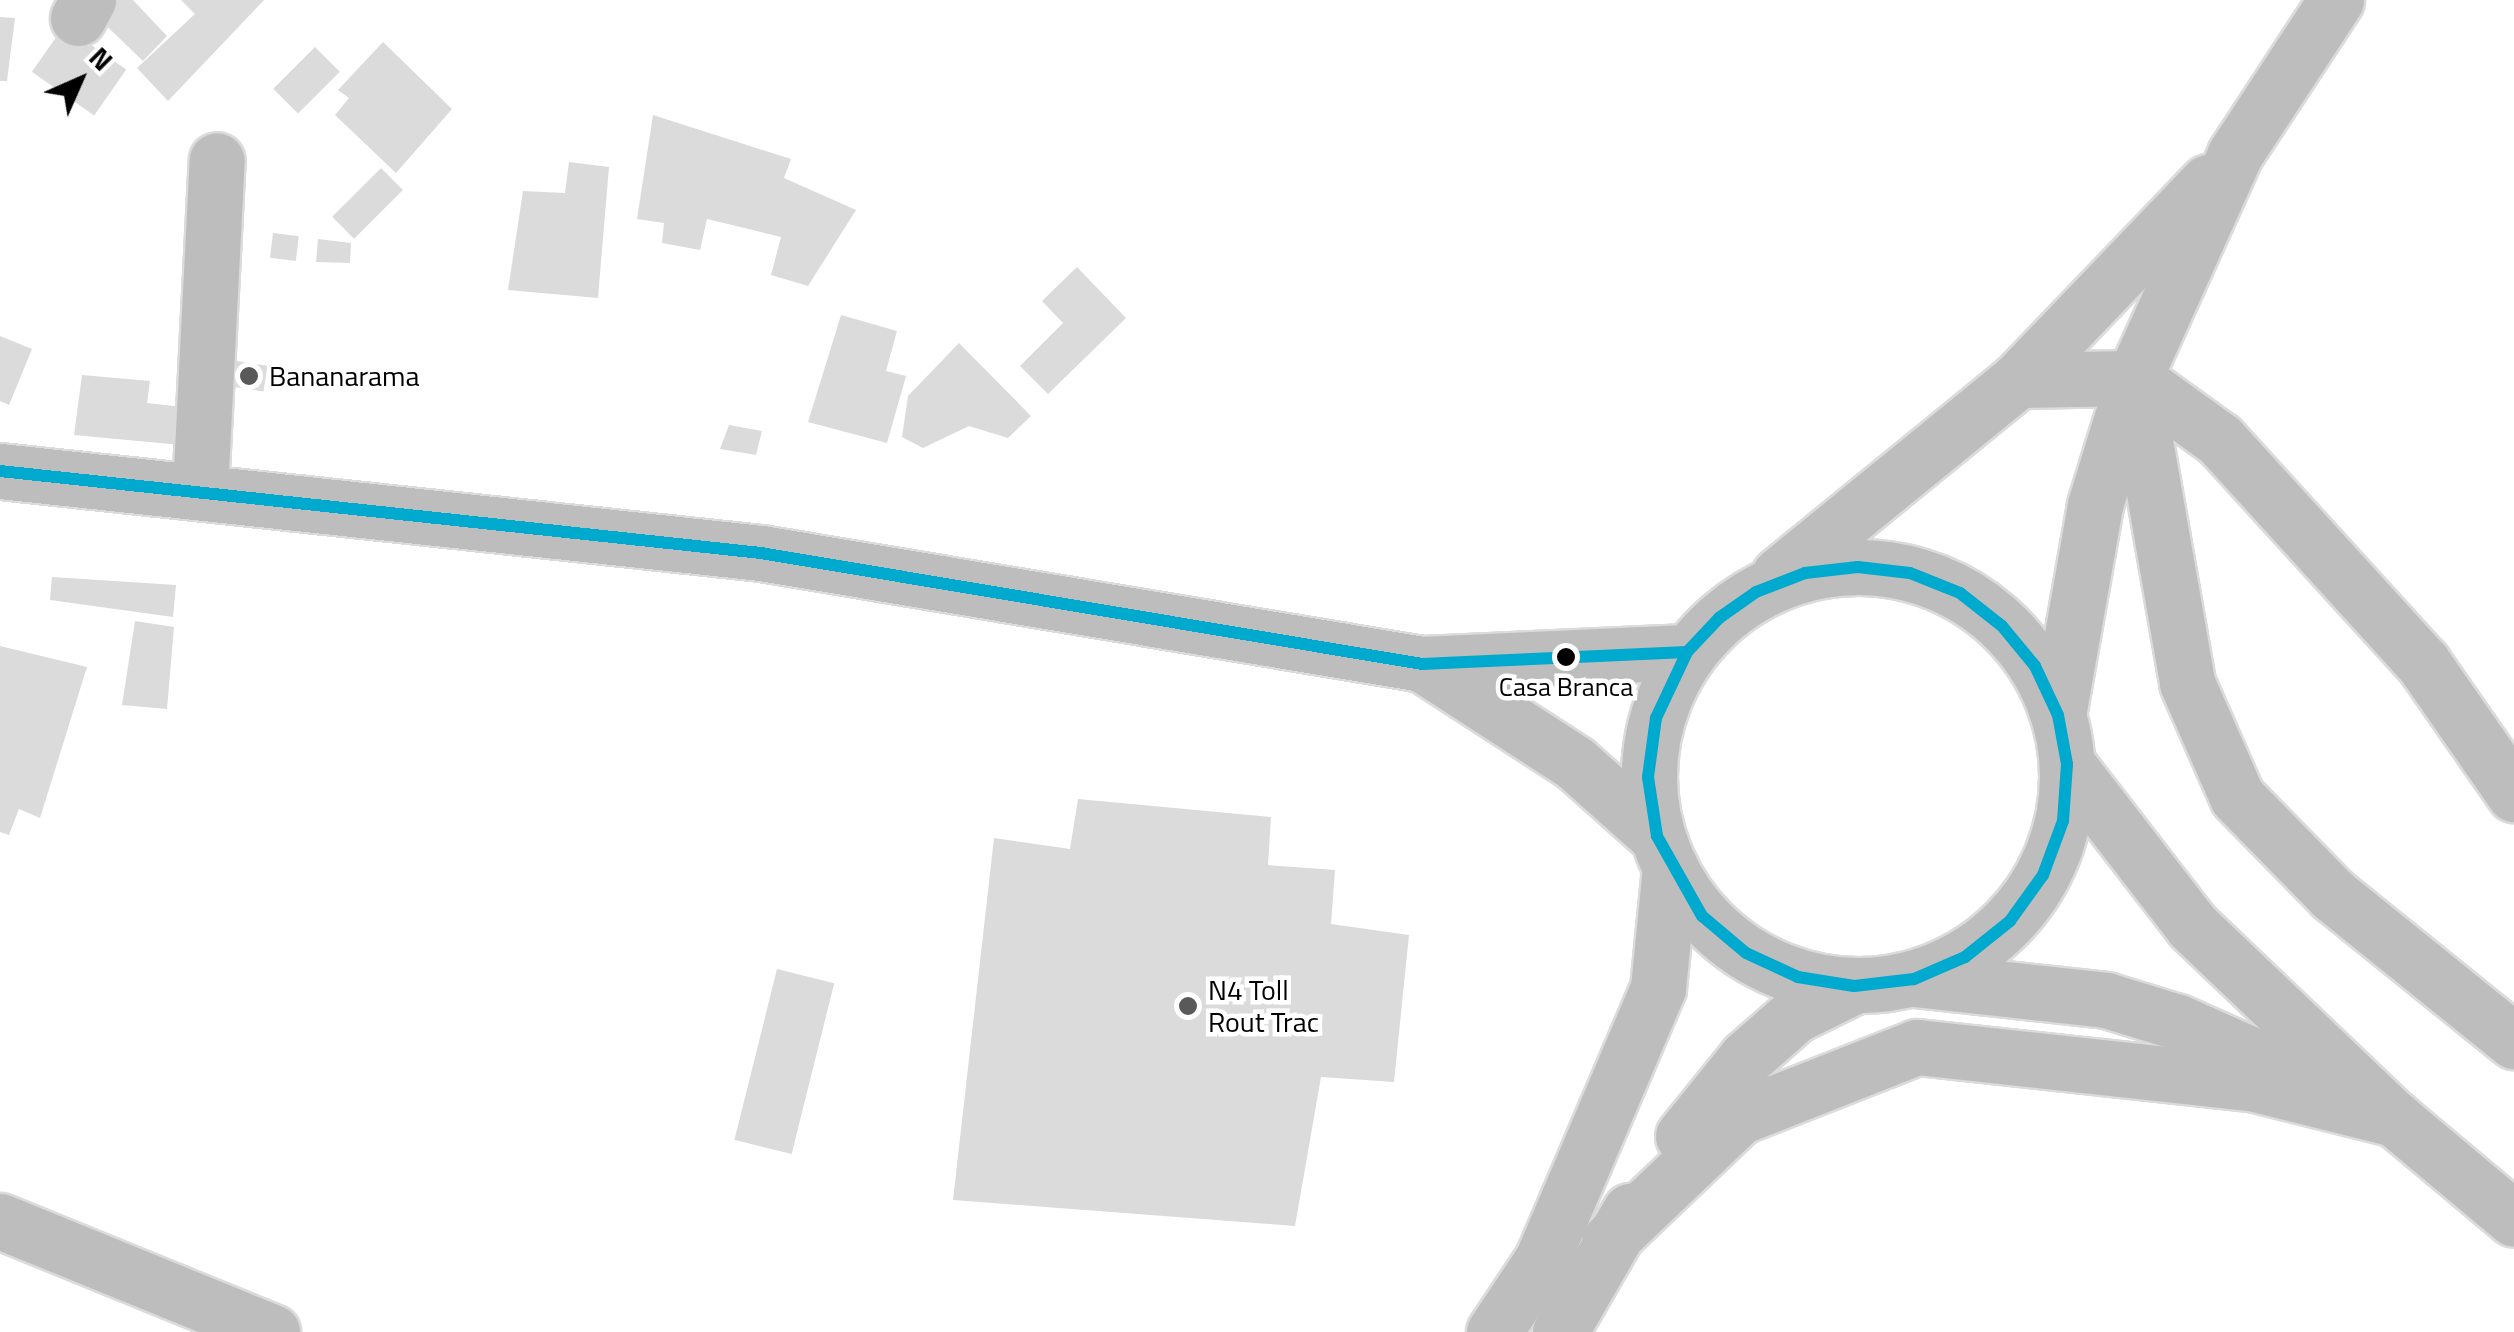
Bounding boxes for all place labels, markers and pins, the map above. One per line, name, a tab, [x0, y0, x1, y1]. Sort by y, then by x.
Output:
place label: Bananarama	[269, 359, 420, 393]
marker: Bananarama	[238, 365, 260, 387]
marker: Casa Branca	[1556, 647, 1576, 667]
place label: Casa Branca	[1499, 671, 1633, 703]
place label: N4 Toll Rout Trac	[1208, 973, 1319, 1039]
marker: N4 Toll Rout Trac	[1177, 995, 1199, 1017]

